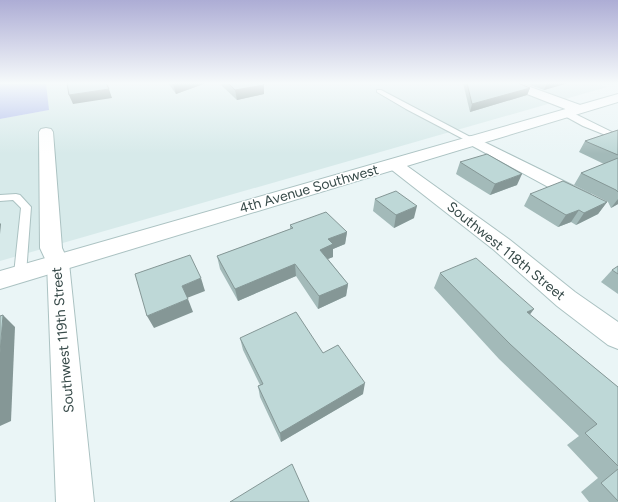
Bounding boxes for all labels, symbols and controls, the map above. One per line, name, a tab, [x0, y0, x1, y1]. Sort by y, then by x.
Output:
street label: 4th Avenue Southwest	[238, 161, 380, 217]
street label: Southwest 118th Street	[443, 198, 569, 304]
street label: Southwest 119th Street	[48, 266, 78, 414]

